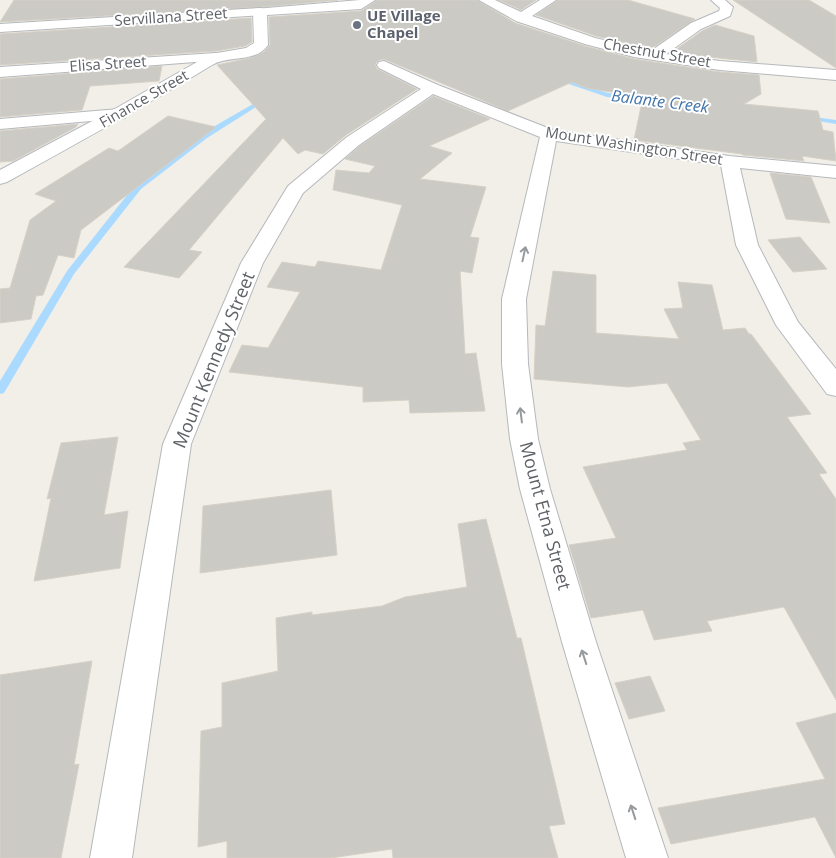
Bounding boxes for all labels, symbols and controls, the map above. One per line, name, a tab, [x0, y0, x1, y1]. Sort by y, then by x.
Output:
street label: Servillana Street	[114, 2, 228, 30]
place label: UE Village Chapel	[367, 5, 441, 42]
marker: UE Village Chapel	[351, 19, 363, 31]
street label: Chestnut Street	[602, 33, 713, 71]
street label: Elisa Street	[69, 50, 147, 76]
street label: Finance Street	[95, 65, 192, 132]
water label: Balante Creek	[610, 84, 711, 118]
street label: Mount Washington Street	[544, 121, 724, 169]
one-way arrow	[519, 246, 529, 262]
street label: Mount Kennedy Street	[167, 268, 260, 452]
one-way arrow	[516, 407, 526, 423]
street label: Mount Etna Street	[515, 439, 577, 593]
one-way arrow	[578, 649, 588, 665]
one-way arrow	[627, 804, 637, 820]

